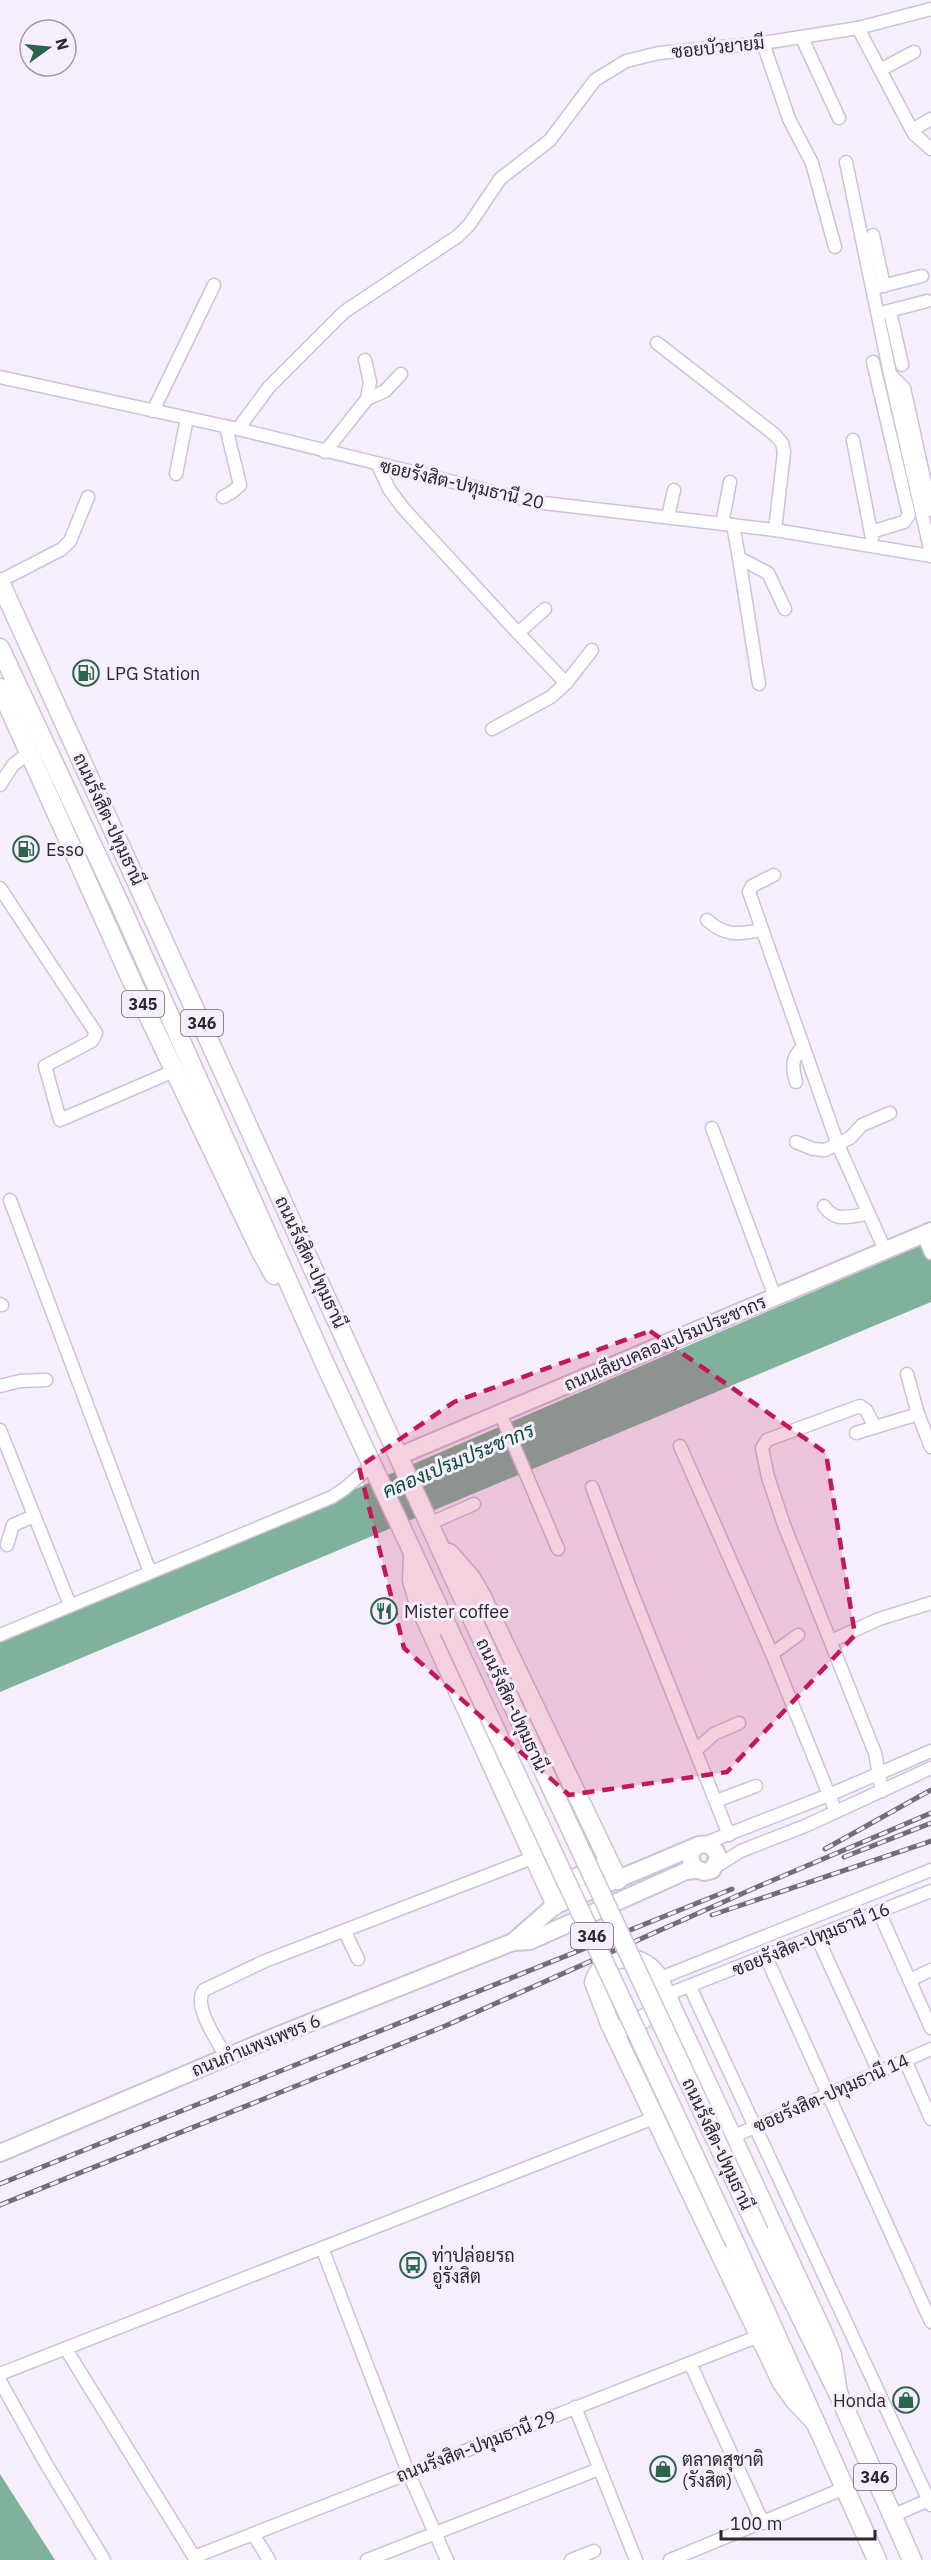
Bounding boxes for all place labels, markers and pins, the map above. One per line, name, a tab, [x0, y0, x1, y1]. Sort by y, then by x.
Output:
fuel station icon: LPG Station	[71, 658, 101, 688]
place label: LPG Station	[106, 662, 200, 685]
fuel station icon: Esso	[11, 834, 41, 864]
place label: Esso	[46, 838, 84, 861]
restaurant icon: Mister coffee	[369, 1596, 399, 1626]
place label: Mister coffee	[404, 1600, 509, 1623]
place label: ท่าปล่อยรถ อู่รังสิต	[432, 2244, 515, 2290]
bus stop icon: ท่าปล่อยรถ อู่รังสิต	[398, 2250, 428, 2280]
shop icon: Honda	[891, 2385, 921, 2415]
place label: Honda	[833, 2389, 886, 2412]
place label: ตลาดสุชาติ (รังสิต)	[682, 2448, 764, 2492]
shop icon: ตลาดสุชาติ (รังสิต)	[648, 2454, 678, 2484]

